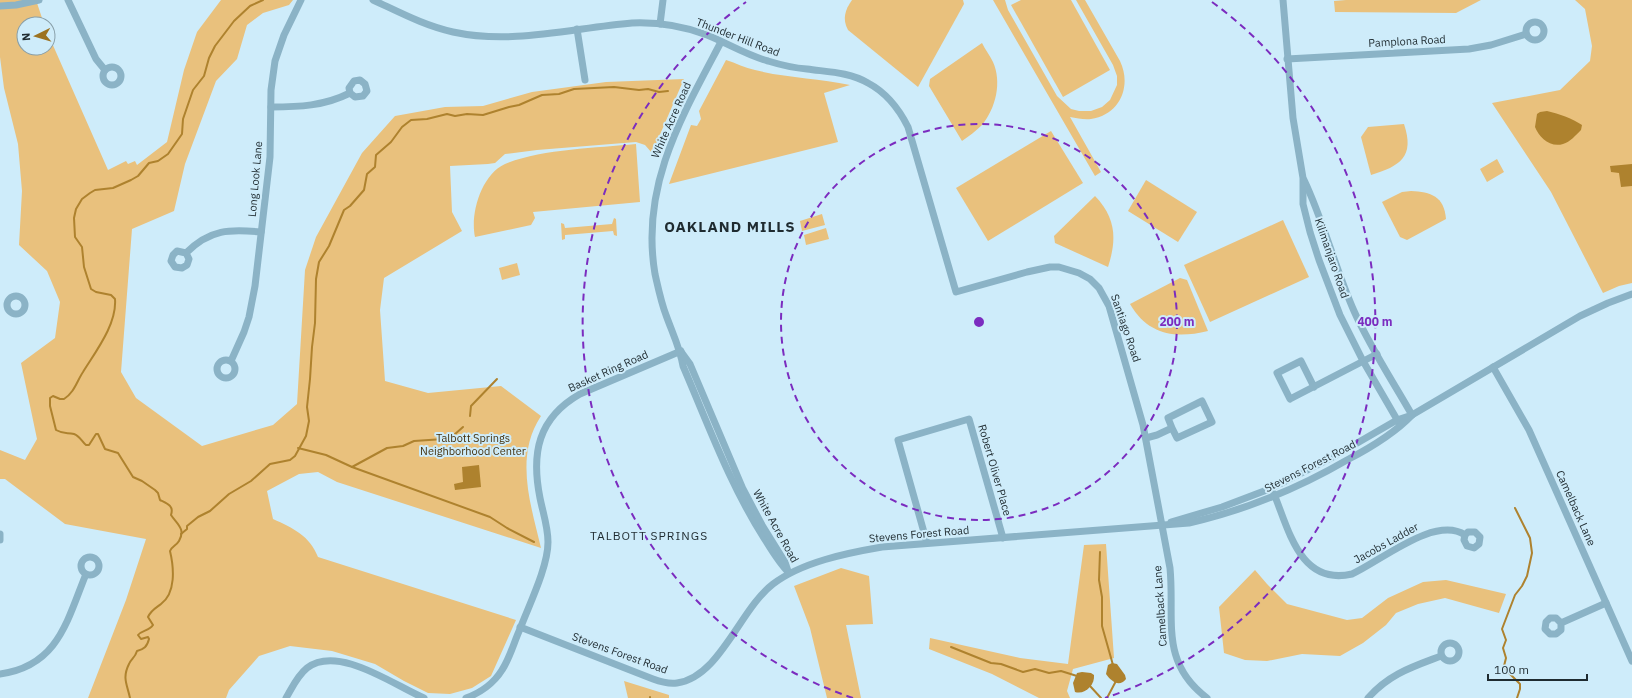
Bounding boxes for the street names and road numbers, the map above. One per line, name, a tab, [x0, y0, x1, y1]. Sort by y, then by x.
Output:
street label: Thunder Hill Road	[694, 15, 782, 59]
street label: Pamplona Road	[1368, 32, 1446, 50]
street label: White Acre Road	[648, 80, 694, 160]
street label: Long Look Lane	[245, 141, 265, 217]
street label: Kilimanjaro Road	[1312, 216, 1352, 300]
street label: Santiago Road	[1108, 292, 1144, 364]
street label: Basket Ring Road	[566, 347, 650, 395]
street label: Robert Oliver Place	[975, 423, 1015, 517]
street label: Stevens Forest Road	[1262, 437, 1358, 495]
street label: Camelback Lane	[1553, 468, 1599, 548]
street label: White Acre Road	[750, 487, 802, 565]
street label: Jacobs Ladder	[1351, 520, 1421, 566]
street label: Stevens Forest Road	[868, 523, 970, 545]
street label: Camelback Lane	[1150, 565, 1170, 647]
street label: Stevens Forest Road	[570, 629, 670, 677]

